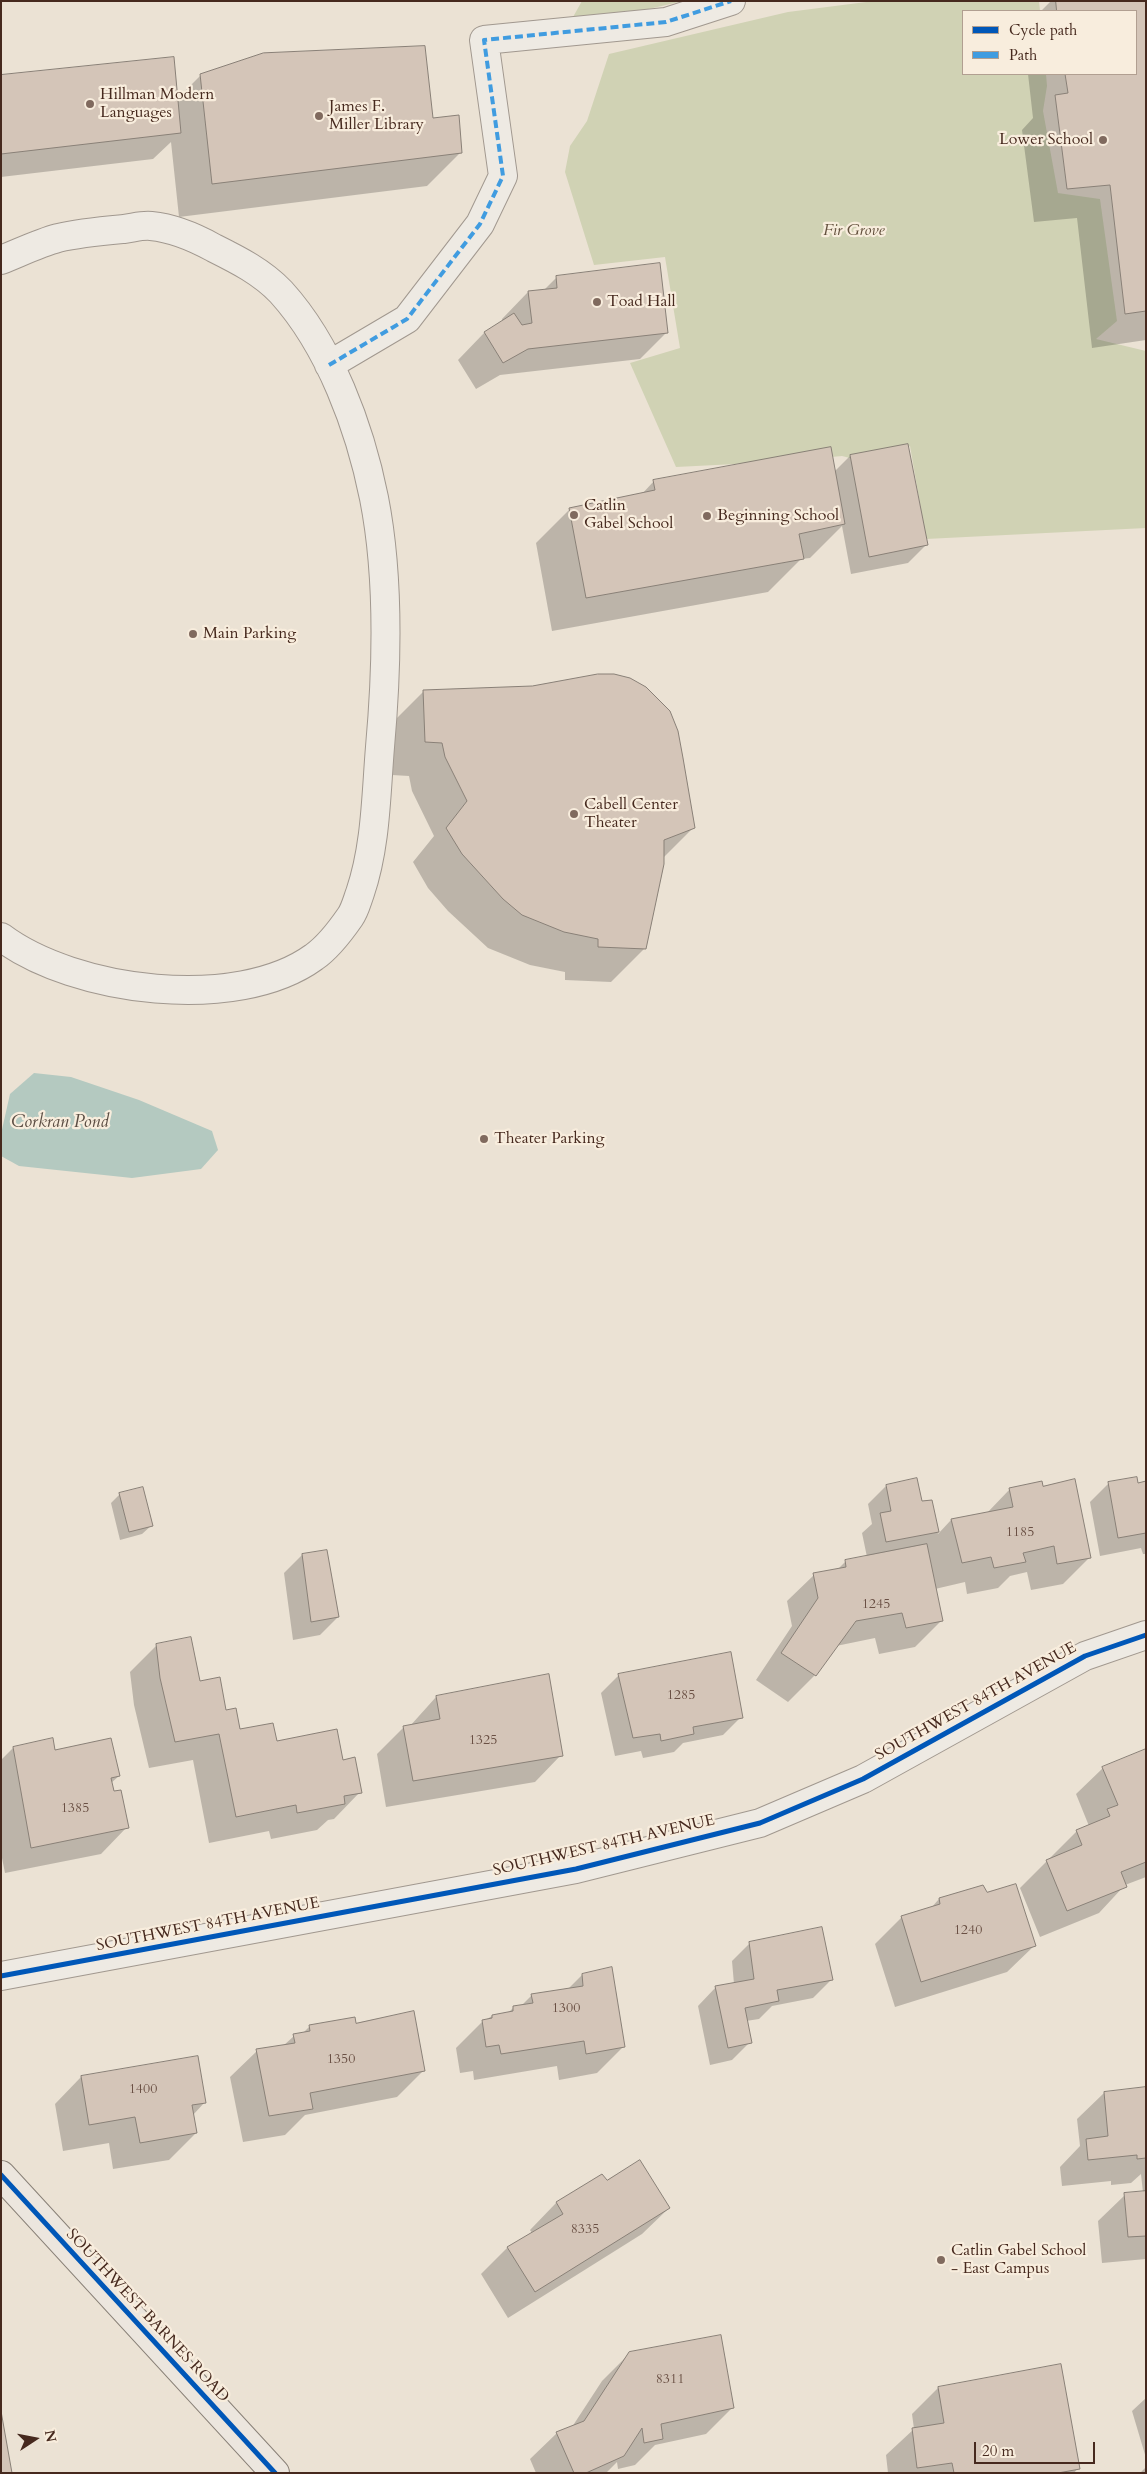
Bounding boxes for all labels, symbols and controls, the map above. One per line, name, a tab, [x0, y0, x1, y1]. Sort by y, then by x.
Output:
legend	[962, 10, 1137, 75]
text: Cycle path	[1009, 20, 1077, 40]
text: Path	[1009, 45, 1037, 65]
place label: Hillman Modern Languages	[100, 85, 214, 123]
place label: James F. Miller Library	[329, 97, 424, 135]
marker: Hillman Modern Languages	[84, 98, 96, 110]
marker: James F. Miller Library	[313, 110, 325, 122]
place label: Lower School	[999, 130, 1093, 150]
marker: Lower School	[1097, 134, 1109, 146]
park label: Fir Grove	[823, 221, 885, 241]
place label: Toad Hall	[607, 292, 676, 312]
marker: Toad Hall	[591, 296, 603, 308]
place label: Catlin Gabel School	[584, 496, 673, 534]
place label: Beginning School	[717, 506, 839, 526]
marker: Catlin Gabel School	[568, 509, 580, 521]
marker: Beginning School	[701, 510, 713, 522]
place label: Main Parking	[203, 624, 296, 644]
marker: Main Parking	[187, 628, 199, 640]
place label: Cabell Center Theater	[584, 795, 678, 833]
marker: Cabell Center Theater	[568, 808, 580, 820]
water label: Corkran Pond	[11, 1112, 109, 1134]
place label: Theater Parking	[494, 1129, 604, 1149]
marker: Theater Parking	[478, 1133, 490, 1145]
house number: 1185	[1006, 1525, 1034, 1541]
house number: 1245	[862, 1597, 890, 1613]
street label: SOUTHWEST 84TH AVENUE	[872, 1639, 1080, 1765]
house number: 1285	[667, 1688, 695, 1704]
house number: 1325	[469, 1733, 497, 1749]
house number: 1385	[61, 1801, 89, 1817]
street label: SOUTHWEST 84TH AVENUE	[491, 1811, 717, 1881]
street label: SOUTHWEST 84TH AVENUE	[95, 1894, 321, 1956]
house number: 1240	[954, 1923, 982, 1939]
house number: 1300	[552, 2001, 580, 2017]
house number: 1350	[327, 2052, 355, 2068]
house number: 1400	[129, 2082, 157, 2098]
house number: 8335	[571, 2222, 599, 2238]
street label: SOUTHWEST BARNES ROAD	[62, 2225, 232, 2407]
place label: Catlin Gabel School - East Campus	[951, 2241, 1086, 2279]
marker: Catlin Gabel School - East Campus	[935, 2254, 947, 2266]
house number: 8311	[656, 2372, 684, 2388]
north arrow	[10, 2414, 60, 2464]
text: N	[40, 2428, 61, 2444]
scale bar	[977, 2432, 1098, 2464]
text: 20 m	[982, 2441, 1014, 2461]

